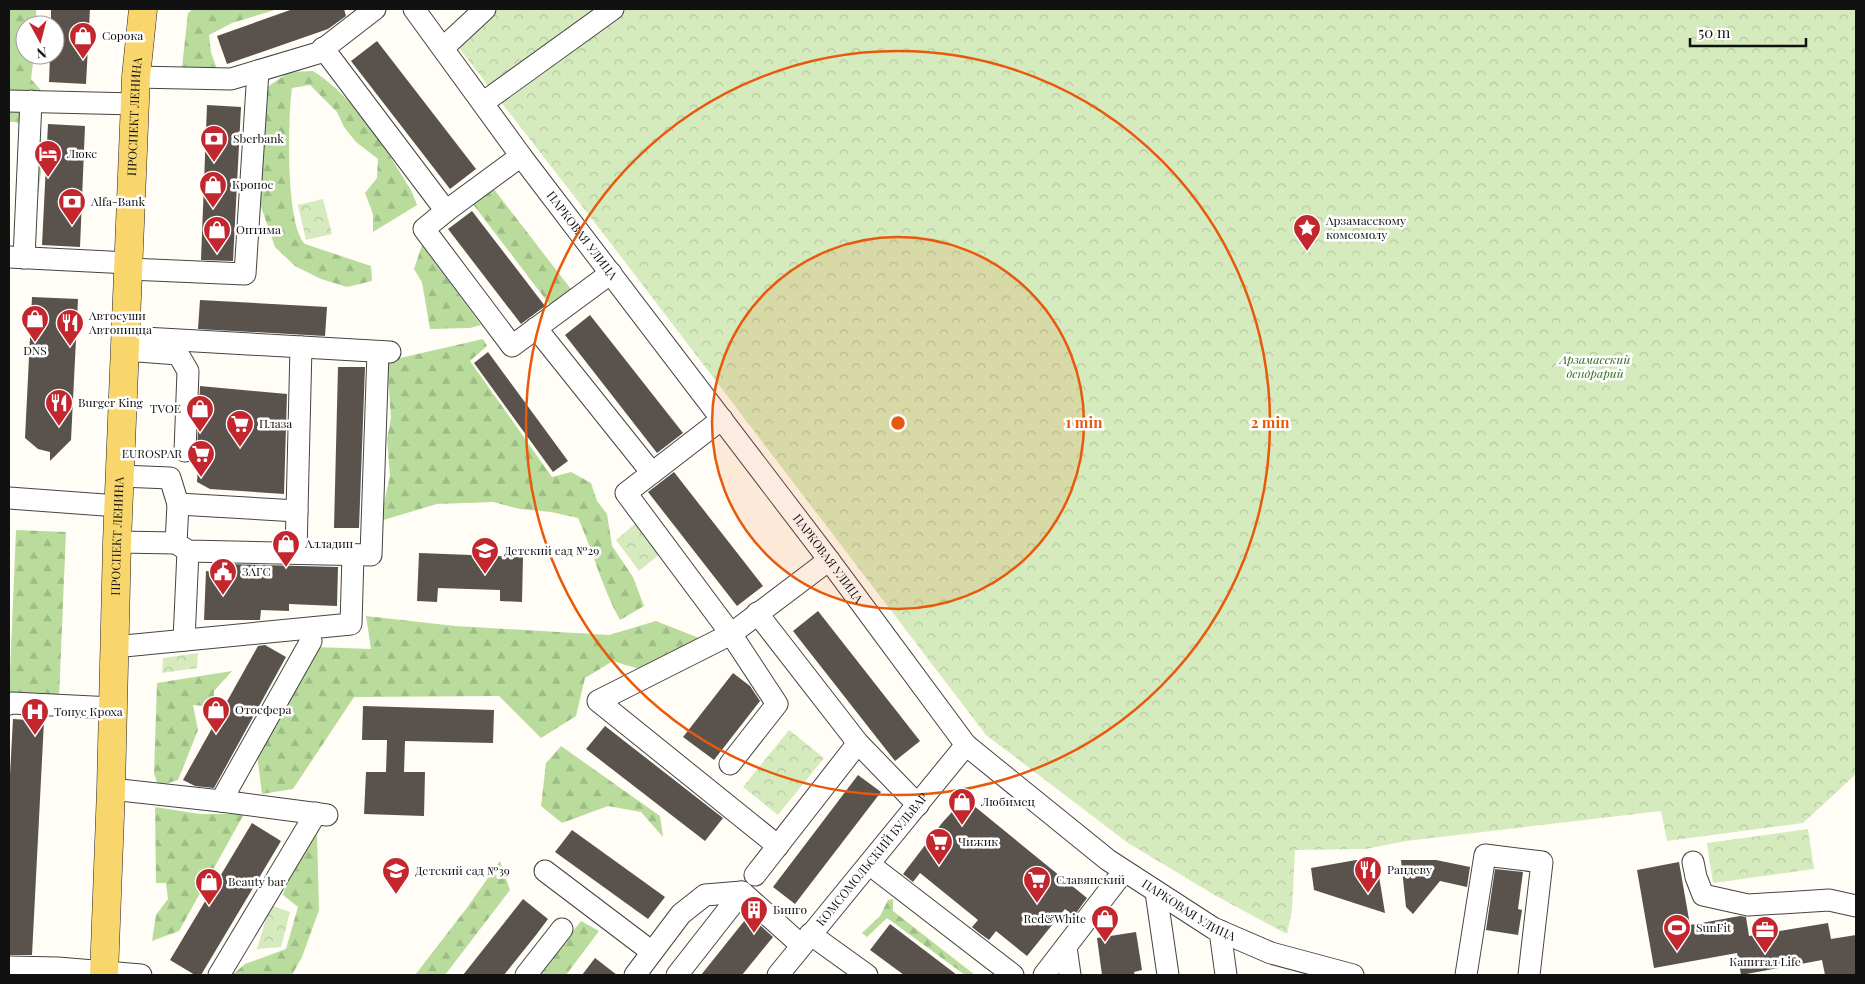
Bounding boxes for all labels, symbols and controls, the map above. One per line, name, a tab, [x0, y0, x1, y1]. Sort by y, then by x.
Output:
north arrow	[15, 15, 65, 65]
scale bar	[1690, 15, 1806, 47]
shop icon: Сорока	[68, 21, 98, 60]
text: 50 m	[1698, 22, 1731, 42]
place label: Сорока	[102, 27, 143, 43]
text: N	[35, 43, 48, 63]
street label: ПРОСПЕКТ ЛЕНИНА	[123, 56, 145, 176]
bank icon: Sberbank	[199, 124, 229, 163]
place label: Sberbank	[233, 130, 284, 146]
hotel icon: Люкс	[33, 139, 63, 178]
place label: Люкс	[66, 145, 97, 161]
shop icon: Кронос	[198, 170, 228, 209]
place label: Кронос	[232, 176, 274, 192]
bank icon: Alfa-Bank	[57, 187, 87, 226]
street label: ПАРКОВАЯ УЛИЦА	[544, 187, 622, 283]
place label: Alfa-Bank	[90, 193, 145, 209]
place label: Арзамасскому комсомолу	[1325, 212, 1406, 242]
place icon: Арзамасскому комсомолу	[1292, 213, 1322, 252]
shop icon: Оптима	[202, 215, 232, 254]
place label: Оптима	[236, 221, 281, 237]
shop icon: DNS	[20, 304, 50, 343]
place label: Автосуши Автопицца	[88, 307, 152, 337]
restaurant icon: Автосуши Автопицца	[55, 308, 85, 347]
place label: DNS	[23, 342, 47, 358]
park label: Арзамасский дендрарий	[1558, 351, 1630, 381]
restaurant icon: Burger King	[44, 388, 74, 427]
place label: Burger King	[78, 394, 144, 410]
shop icon: TVOE	[185, 394, 215, 433]
place label: TVOE	[150, 400, 181, 416]
supermarket icon: Плаза	[225, 409, 255, 448]
text: 1 min	[1066, 412, 1103, 432]
text: 2 min	[1251, 412, 1290, 432]
centre of rings	[889, 414, 907, 432]
place label: Плаза	[259, 415, 292, 431]
supermarket icon: EUROSPAR	[186, 439, 216, 478]
place label: EUROSPAR	[122, 445, 182, 461]
street label: ПРОСПЕКТ ЛЕНИНА	[107, 476, 127, 596]
street label: ПАРКОВАЯ УЛИЦА	[790, 510, 867, 606]
shop icon: Алладин	[271, 529, 301, 568]
place label: Алладин	[304, 535, 353, 551]
school or university icon: Детский сад №29	[470, 536, 500, 575]
place label: Детский сад №29	[504, 542, 599, 558]
public building icon: ЗАГС	[208, 557, 238, 596]
place label: ЗАГС	[242, 563, 271, 579]
shop icon: Отосфера	[201, 695, 231, 734]
hospital icon: Тонус Кроха	[20, 697, 50, 736]
place label: Отосфера	[235, 701, 292, 717]
place label: Тонус Кроха	[54, 703, 123, 719]
shop icon: Любимец	[947, 787, 977, 826]
street label: КОМСОМОЛЬСКИЙ БУЛЬВАР	[812, 789, 931, 929]
place label: Любимец	[980, 793, 1036, 809]
supermarket icon: Чижик	[924, 827, 954, 866]
place label: Чижик	[958, 833, 998, 849]
restaurant icon: Рандеву	[1353, 855, 1383, 894]
school or university icon: Детский сад №39	[381, 856, 411, 895]
place label: Рандеву	[1387, 861, 1432, 877]
place label: Детский сад №39	[415, 862, 510, 878]
supermarket icon: Славянский	[1022, 865, 1052, 904]
shop icon: Beauty bar	[194, 867, 224, 906]
place label: Славянский	[1056, 871, 1126, 887]
place label: Beauty bar	[228, 873, 286, 889]
street label: ПАРКОВАЯ УЛИЦА	[1139, 875, 1239, 944]
building icon: Бинго	[739, 895, 769, 934]
place label: Бинго	[773, 901, 808, 917]
shop icon: Red&White	[1090, 904, 1120, 943]
place label: Red&White	[1023, 910, 1086, 926]
sports icon: SunFit	[1662, 913, 1692, 952]
office icon: Капитал Life	[1750, 915, 1780, 954]
place label: SunFit	[1696, 919, 1732, 935]
place label: Капитал Life	[1729, 953, 1801, 969]

